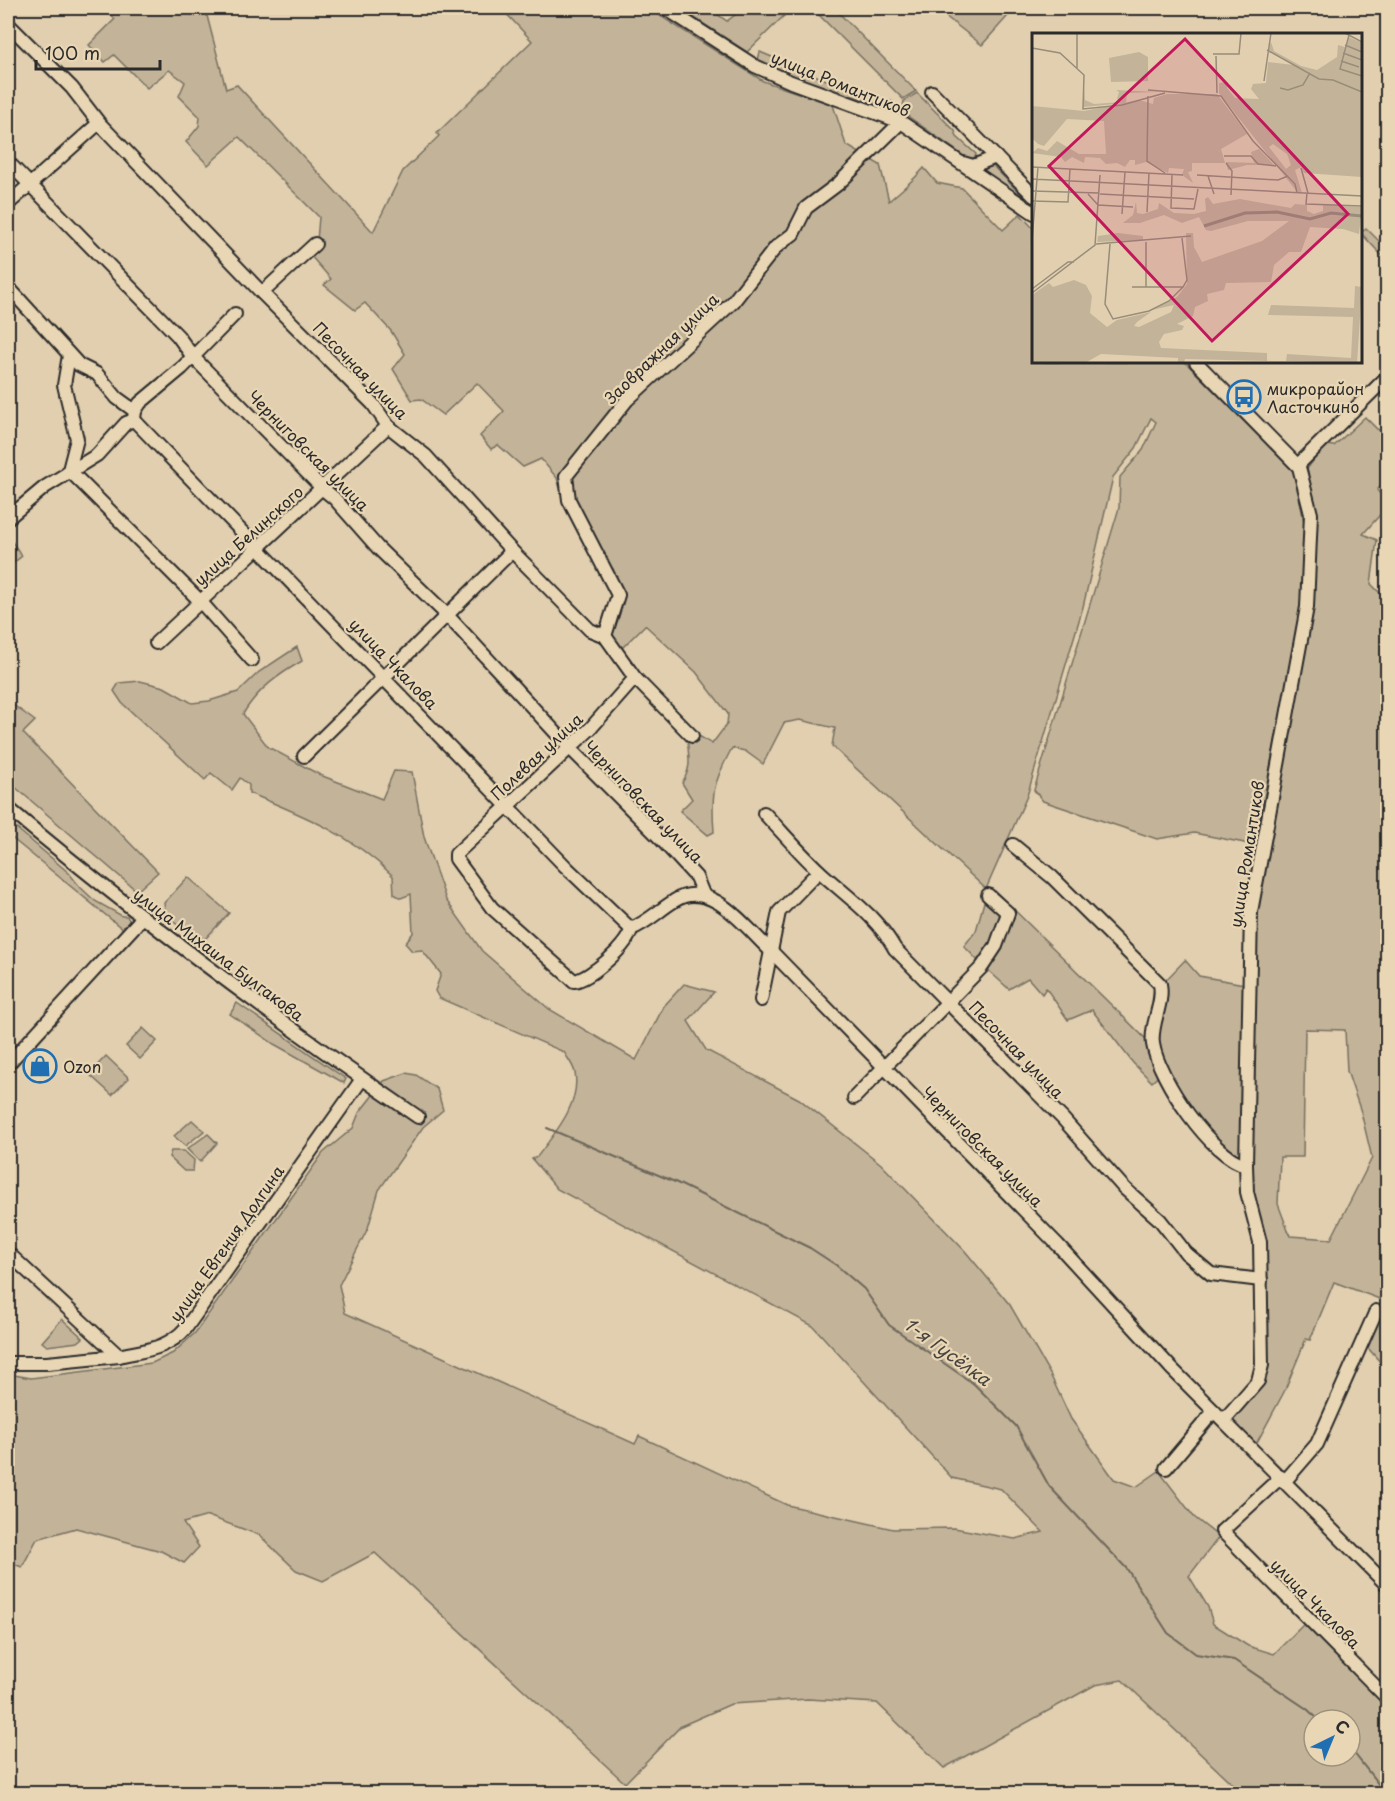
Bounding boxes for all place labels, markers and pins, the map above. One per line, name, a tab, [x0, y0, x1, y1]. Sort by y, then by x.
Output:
place label: микрорайон Ласточкино	[1267, 376, 1364, 418]
bus stop icon: микрорайон Ласточкино	[1226, 379, 1262, 415]
shop icon: Ozon	[22, 1048, 58, 1084]
place label: Ozon	[63, 1054, 101, 1078]

